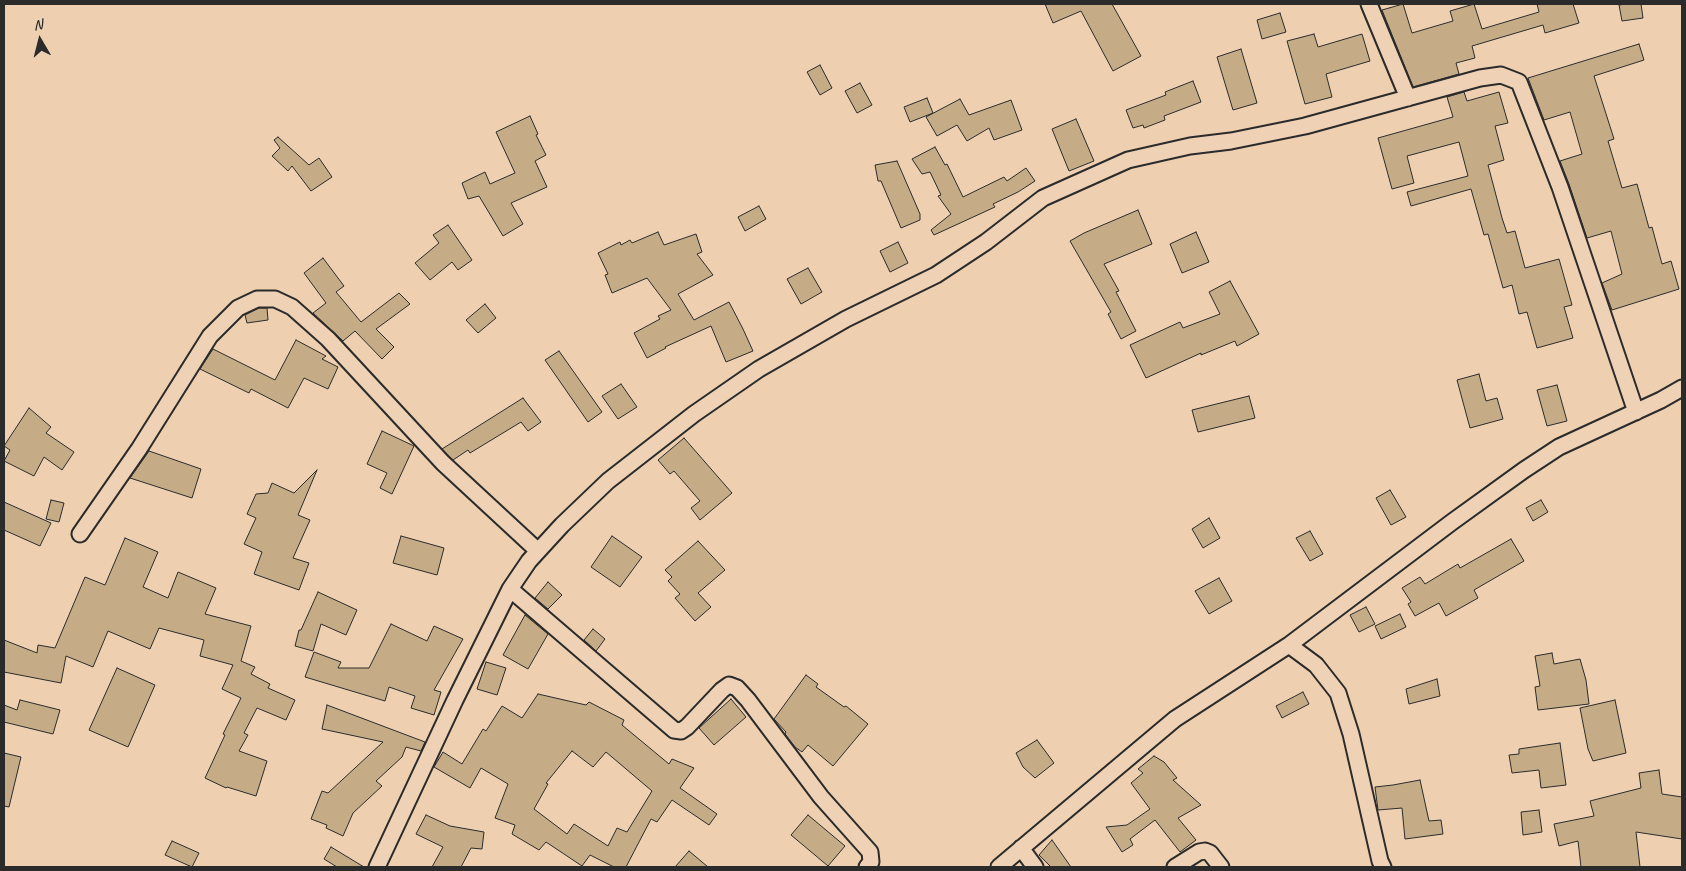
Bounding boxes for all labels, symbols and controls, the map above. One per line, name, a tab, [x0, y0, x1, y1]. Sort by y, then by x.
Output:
north arrow	[15, 15, 65, 65]
text: N	[32, 16, 43, 34]

